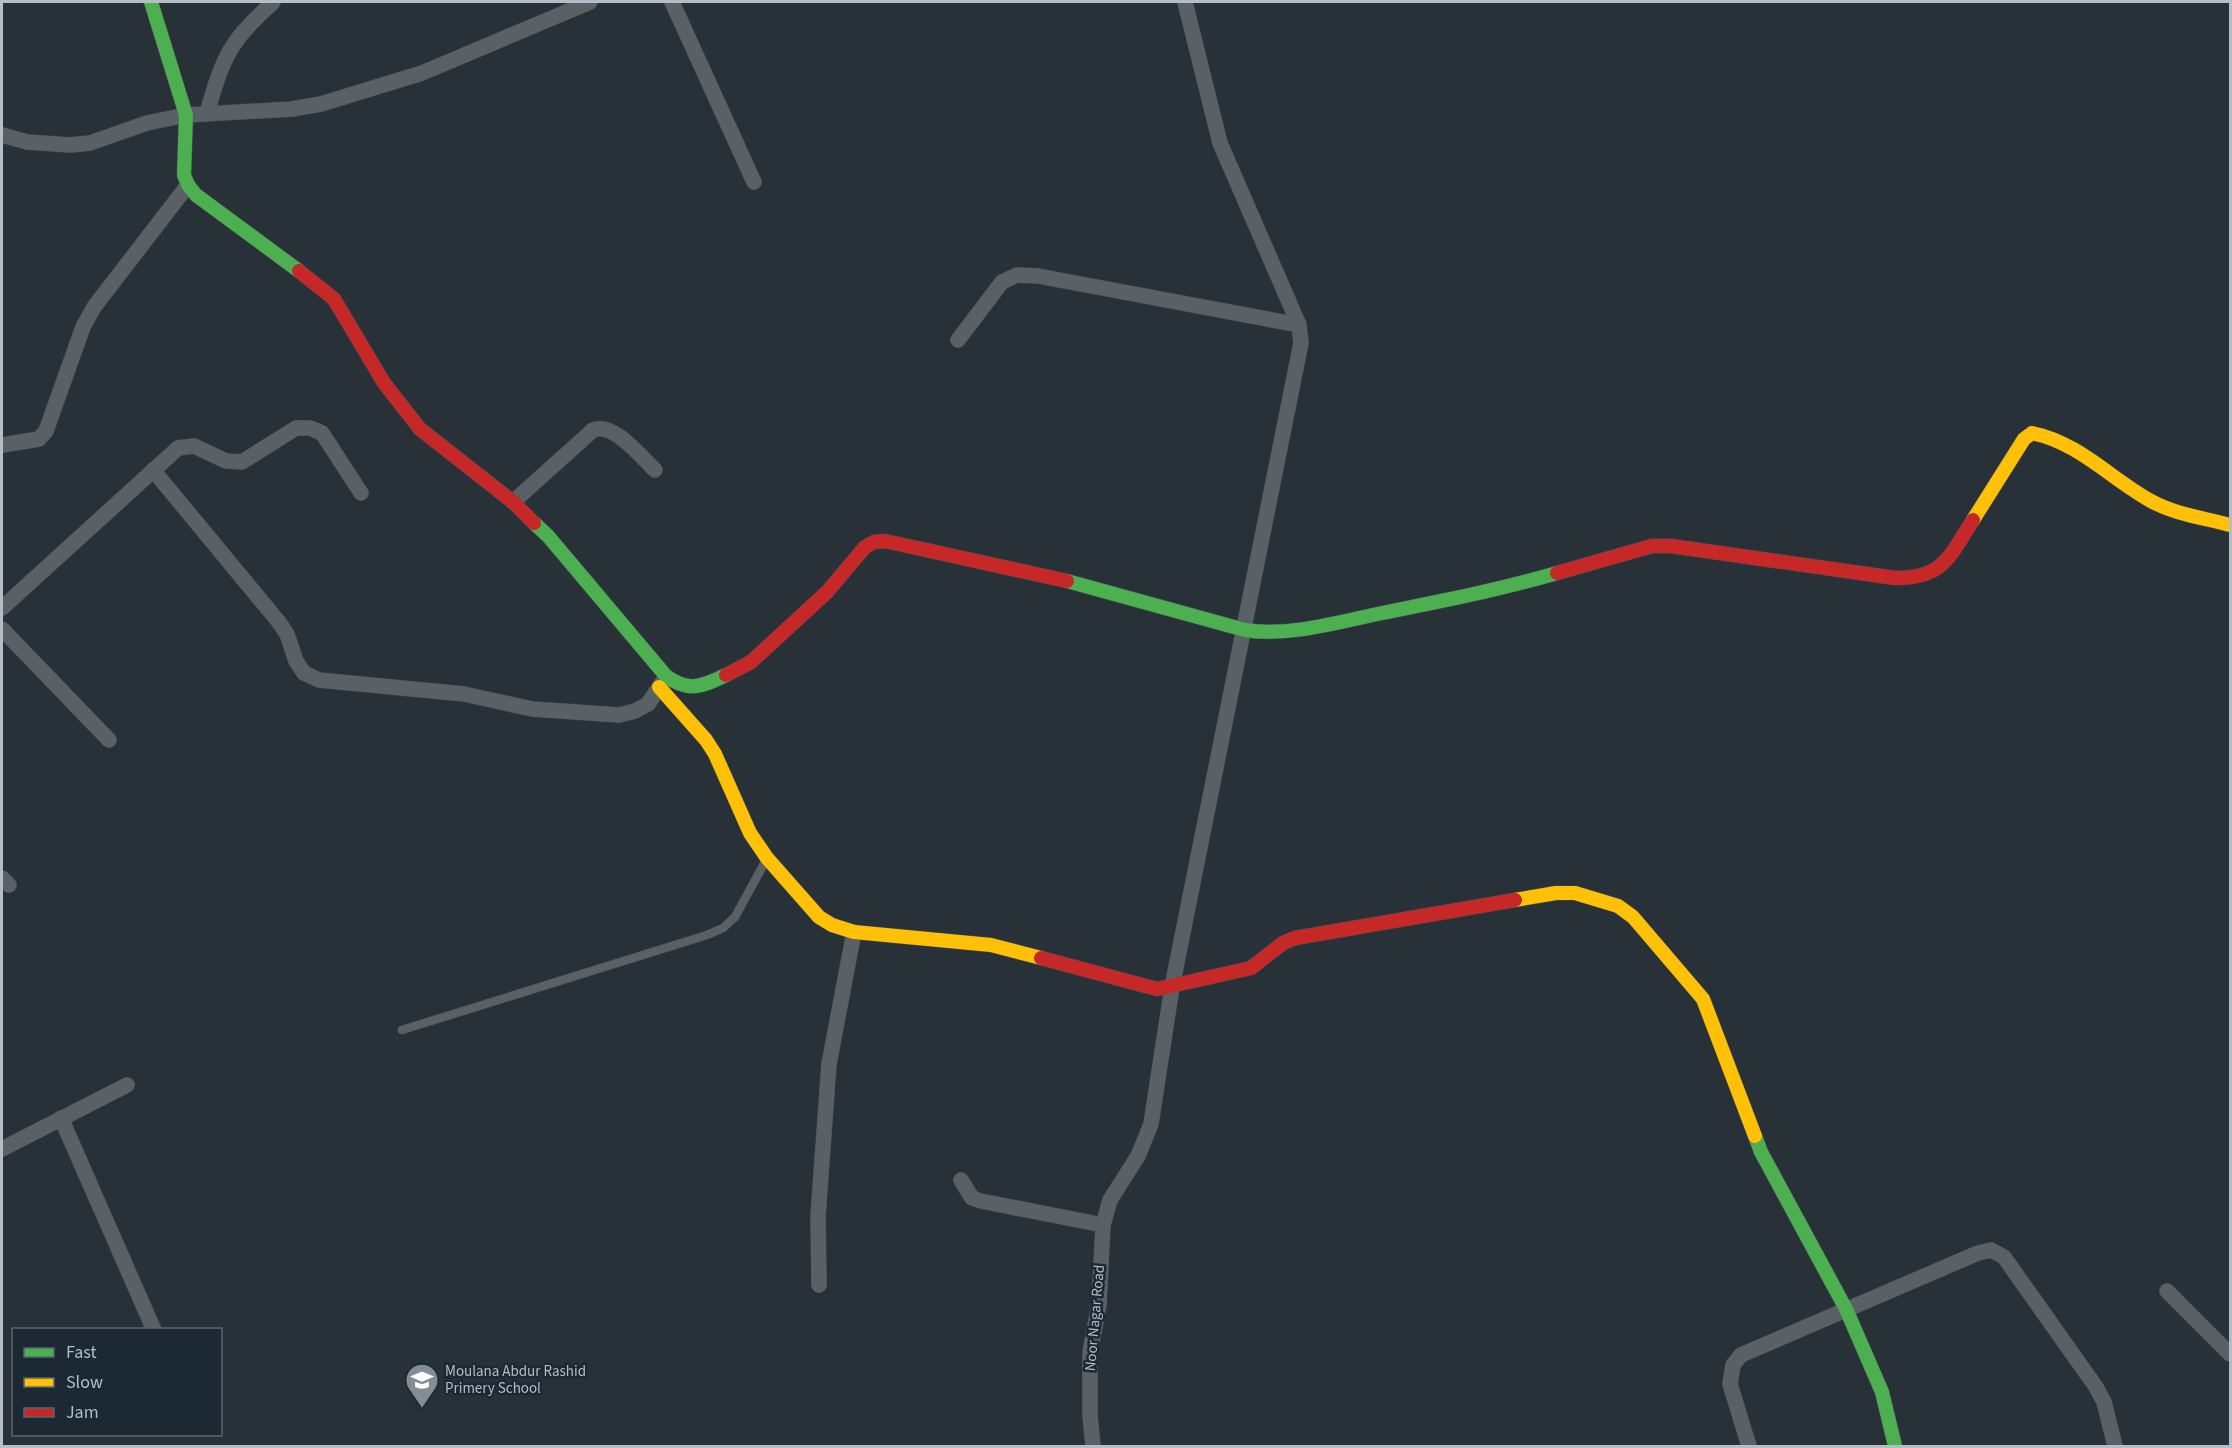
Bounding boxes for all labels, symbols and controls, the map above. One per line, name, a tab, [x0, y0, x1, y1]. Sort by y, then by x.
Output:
street label: Noor Nagar Road	[1080, 1264, 1110, 1372]
legend	[12, 1328, 222, 1436]
text: Fast	[66, 1340, 97, 1365]
place label: Moulana Abdur Rashid Primery School	[445, 1361, 586, 1399]
school or university icon: Moulana Abdur Rashid Primery School	[404, 1362, 440, 1409]
text: Slow	[66, 1370, 103, 1395]
text: Jam	[66, 1400, 99, 1425]

